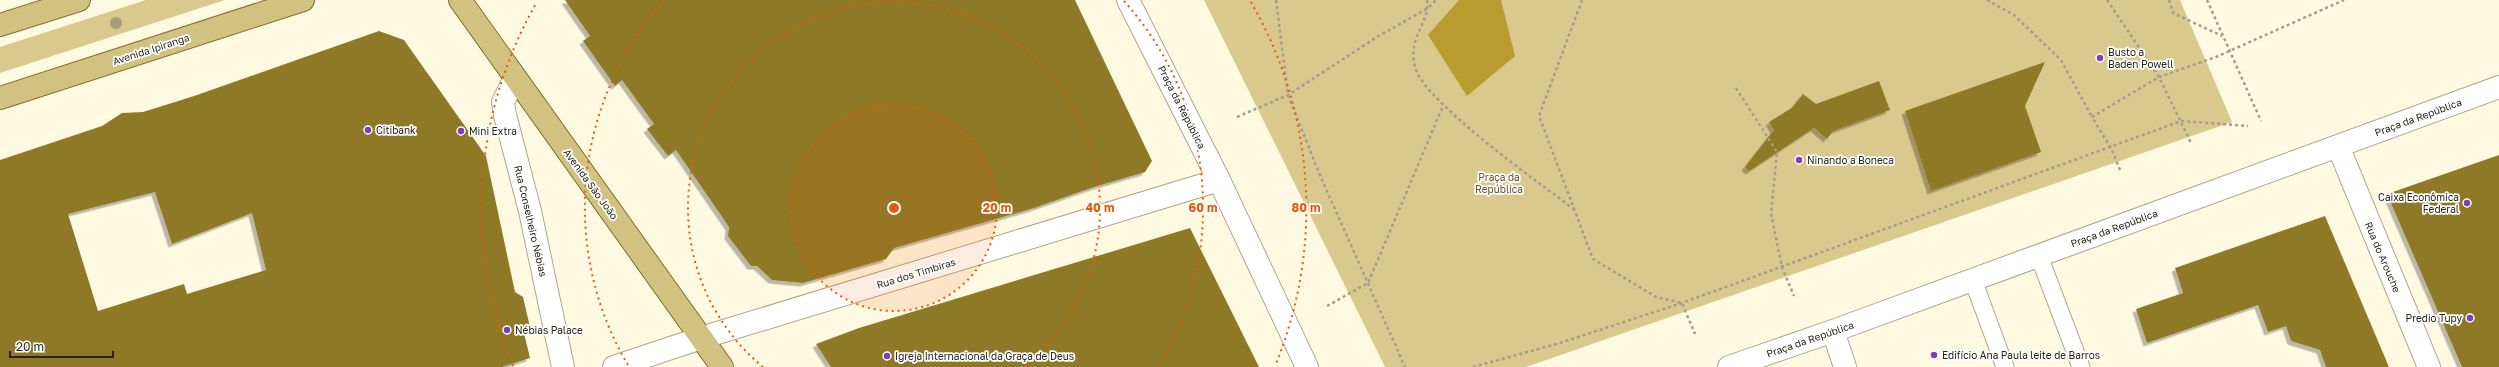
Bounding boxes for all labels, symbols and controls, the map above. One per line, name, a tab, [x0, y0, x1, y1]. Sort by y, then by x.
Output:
street label: Avenida Ipiranga	[111, 31, 191, 67]
place label: Busto a Baden Powell	[2108, 46, 2174, 70]
marker: Busto a Baden Powell	[2095, 53, 2105, 63]
street label: Praça da República	[1156, 63, 1208, 151]
street label: Praça da República	[2373, 96, 2463, 138]
place label: Citibank	[376, 124, 416, 136]
marker: Citibank	[363, 125, 373, 135]
place label: Mini Extra	[469, 125, 517, 137]
marker: Mini Extra	[456, 126, 466, 136]
street label: Avenida São João	[561, 146, 621, 222]
place label: Ninando a Boneca	[1807, 154, 1894, 166]
marker: Ninando a Boneca	[1794, 155, 1804, 165]
street label: Rua Conselheiro Nébias	[512, 164, 550, 278]
park label: Praça da República	[1475, 171, 1523, 195]
place label: Caixa Econômica Federal	[2378, 191, 2459, 215]
marker: Caixa Econômica Federal	[2462, 198, 2472, 208]
text: 20 m	[983, 200, 1011, 215]
text: 40 m	[1086, 200, 1114, 215]
text: 60 m	[1189, 200, 1217, 215]
text: 80 m	[1292, 200, 1320, 215]
centre of rings	[887, 201, 901, 215]
street label: Praça da República	[2069, 207, 2159, 249]
street label: Rua do Arouche	[2363, 220, 2403, 294]
street label: Rua dos Timbiras	[875, 255, 957, 291]
place label: Predio Tupy	[2406, 312, 2462, 324]
marker: Predio Tupy	[2465, 313, 2475, 323]
street label: Praça da República	[1765, 318, 1855, 360]
place label: Nébias Palace	[515, 324, 583, 336]
marker: Nébias Palace	[502, 325, 512, 335]
scale bar	[10, 333, 113, 359]
text: 20 m	[16, 339, 44, 354]
place label: Edifício Ana Paula leite de Barros	[1942, 349, 2100, 361]
place label: Igreja Internacional da Graça de Deus	[895, 350, 1074, 362]
marker: Edifício Ana Paula leite de Barros	[1929, 350, 1939, 360]
marker: Igreja Internacional da Graça de Deus	[882, 351, 892, 361]

